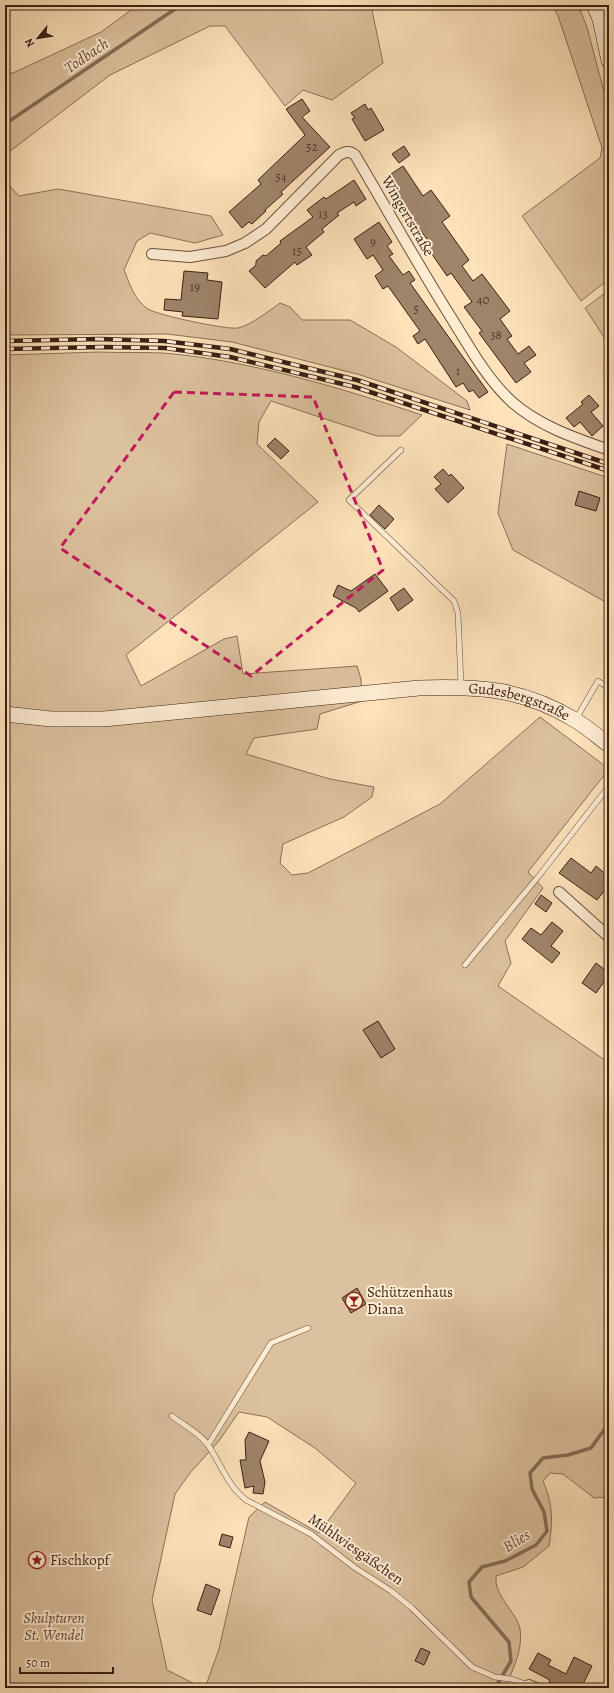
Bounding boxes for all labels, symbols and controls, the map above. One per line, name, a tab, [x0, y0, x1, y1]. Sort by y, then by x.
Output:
north arrow	[18, 18, 58, 58]
water label: Todbach	[60, 33, 113, 79]
text: N	[21, 36, 38, 50]
house number: 52	[306, 138, 318, 155]
house number: 54	[275, 168, 287, 185]
street label: Wingertstraße	[376, 171, 439, 260]
house number: 13	[318, 205, 328, 222]
house number: 9	[370, 233, 376, 250]
house number: 15	[292, 242, 302, 259]
house number: 19	[190, 278, 200, 295]
house number: 40	[477, 291, 489, 308]
house number: 5	[413, 300, 419, 317]
house number: 38	[490, 326, 502, 343]
house number: 1	[456, 362, 461, 379]
street label: Gudesbergstraße	[468, 678, 574, 725]
place label: Schützenhaus Diana	[367, 1282, 453, 1319]
bar icon: Schützenhaus Diana	[344, 1291, 364, 1311]
street label: Mühlwiesgäßchen	[304, 1509, 408, 1589]
water label: Blies	[499, 1524, 535, 1558]
place icon: Fischkopf	[27, 1550, 47, 1570]
place label: Fischkopf	[50, 1550, 112, 1570]
park label: Skulpturen St. Wendel	[23, 1608, 85, 1645]
scale bar	[20, 1649, 113, 1675]
text: 50 m	[26, 1655, 50, 1671]

